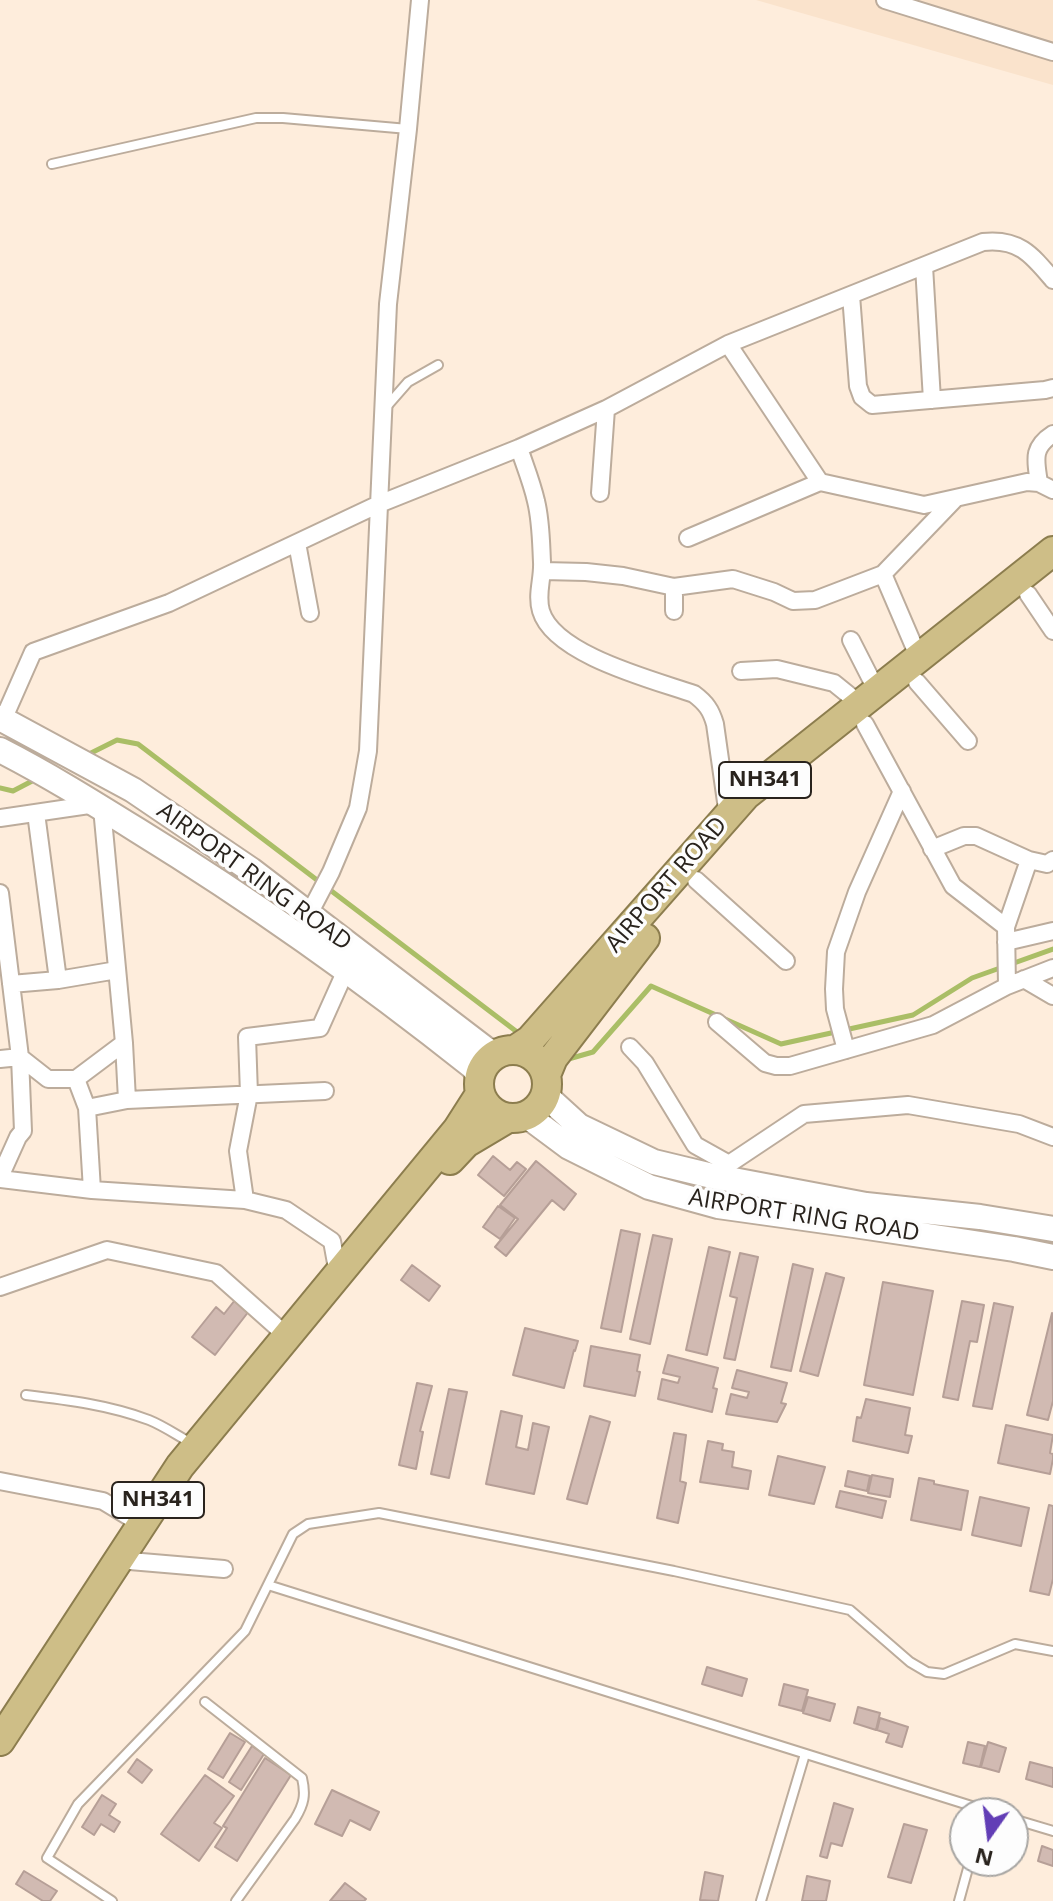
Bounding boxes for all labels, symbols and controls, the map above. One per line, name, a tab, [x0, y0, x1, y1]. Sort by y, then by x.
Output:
road number: NH341	[719, 762, 811, 798]
street label: AIRPORT RING ROAD	[151, 797, 357, 957]
street label: AIRPORT ROAD	[600, 811, 734, 959]
street label: AIRPORT RING ROAD	[686, 1184, 922, 1248]
road number: NH341	[112, 1482, 204, 1518]
north arrow	[949, 1797, 1029, 1877]
text: N	[971, 1842, 996, 1875]

